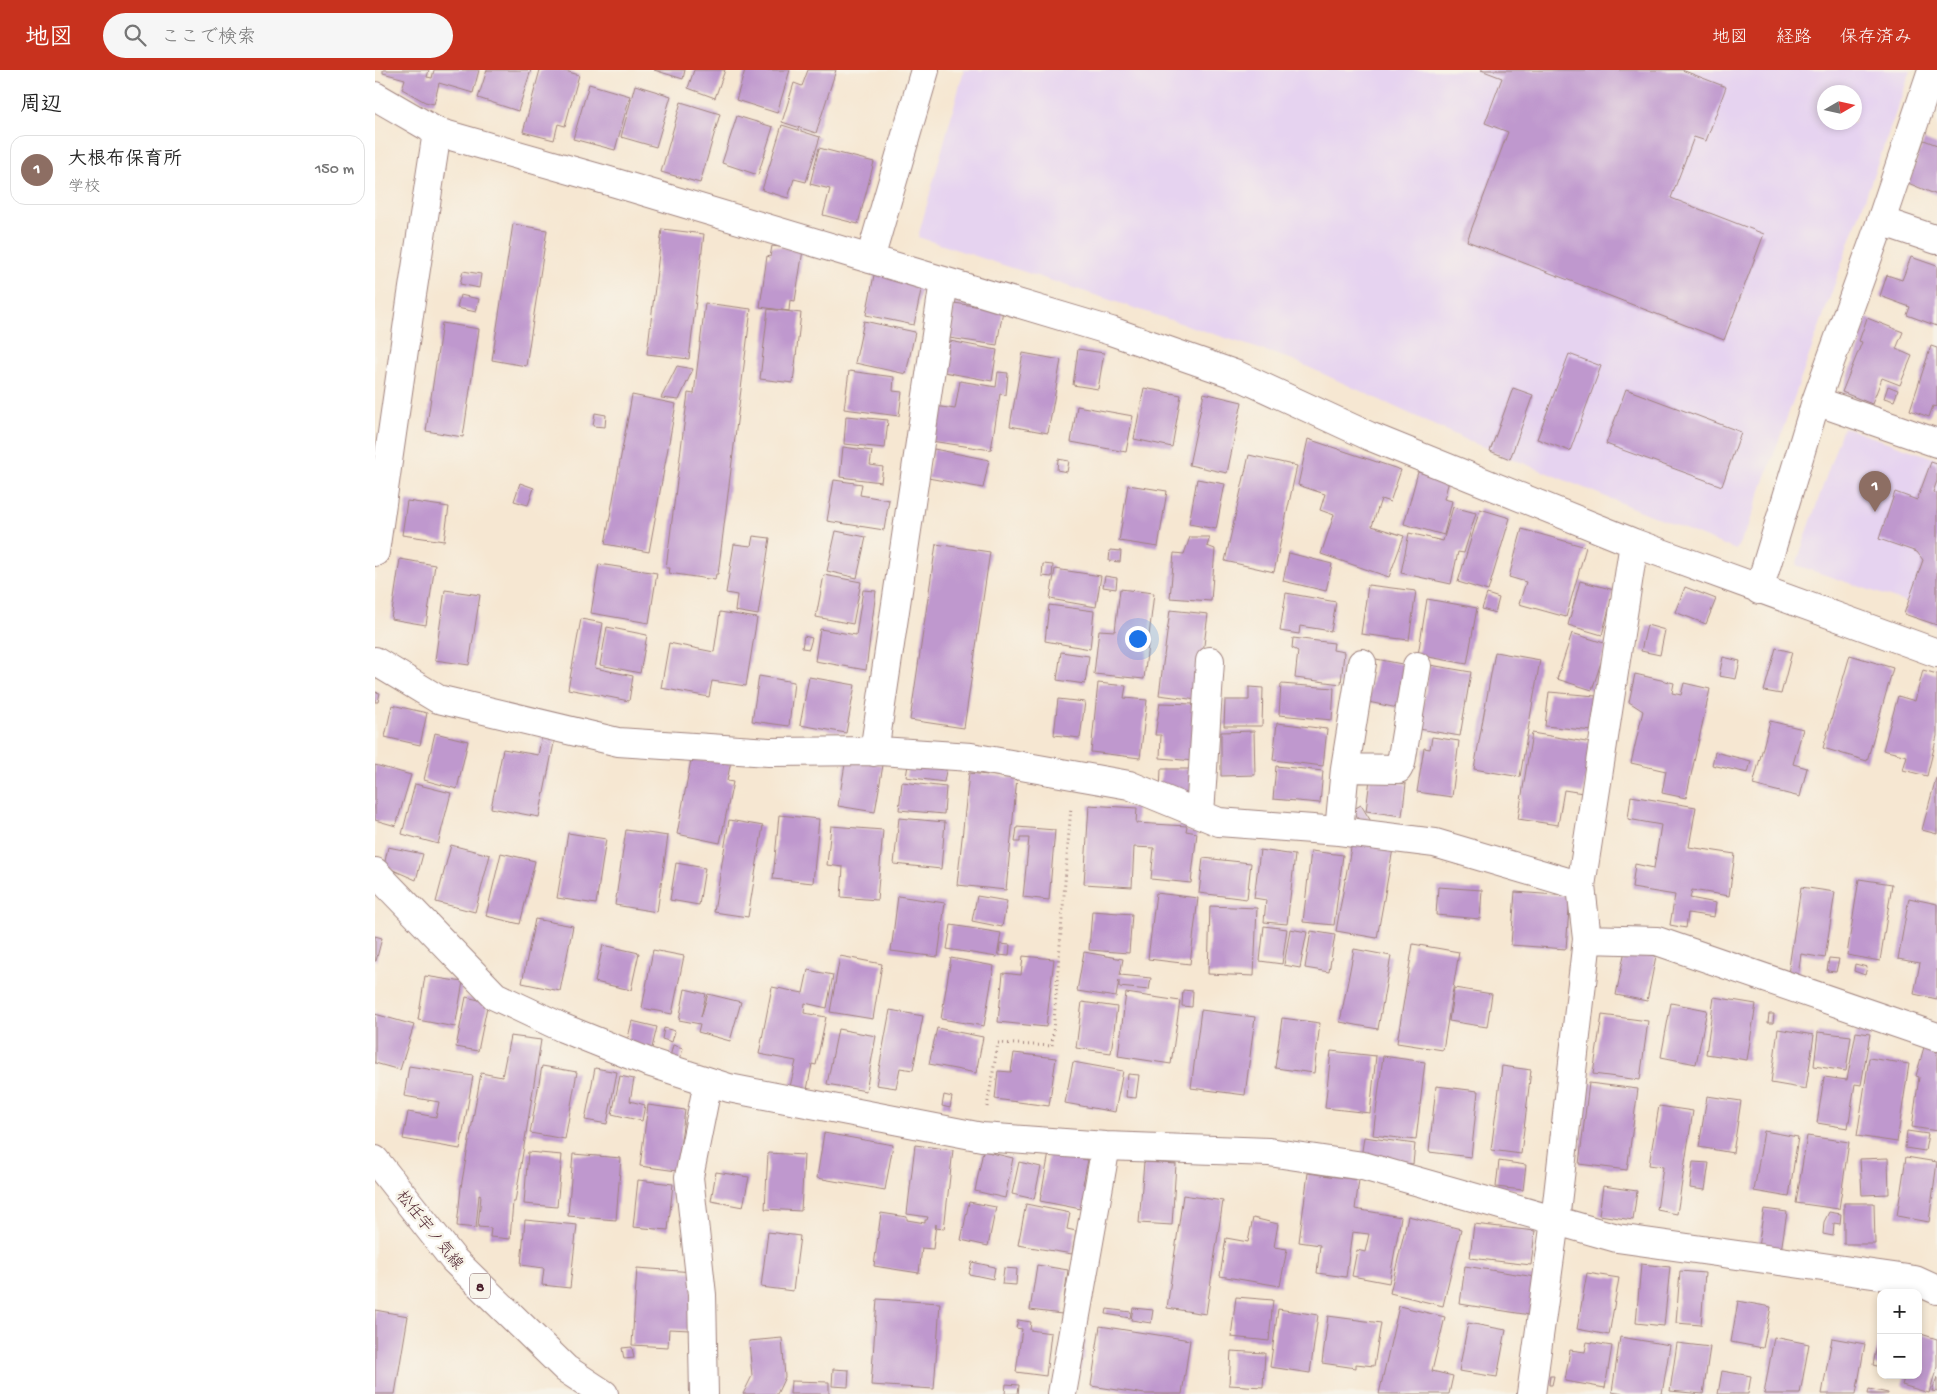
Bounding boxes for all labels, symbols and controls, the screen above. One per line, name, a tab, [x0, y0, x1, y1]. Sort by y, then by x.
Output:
search box	[103, 13, 453, 58]
icon: search	[121, 21, 149, 49]
text: 地図	[25, 25, 73, 54]
text: ここで検索	[161, 27, 256, 50]
text: 地図	[1712, 28, 1748, 49]
text: 経路	[1776, 28, 1812, 49]
text: 保存済み	[1840, 28, 1912, 49]
north arrow	[1817, 85, 1862, 130]
text: 周辺	[20, 94, 62, 119]
text: 大根布保育所	[68, 149, 182, 172]
text: 1	[34, 161, 40, 180]
text: 150 m	[315, 161, 354, 180]
text: 学校	[68, 179, 100, 198]
pin: 1	[1859, 471, 1891, 512]
your location	[1125, 626, 1151, 652]
street label: 松任宇ノ気線	[391, 1187, 467, 1274]
road number: 8	[470, 1274, 490, 1298]
map controls	[1877, 1289, 1922, 1379]
button: +	[1877, 1289, 1922, 1334]
button: −	[1877, 1334, 1922, 1379]

